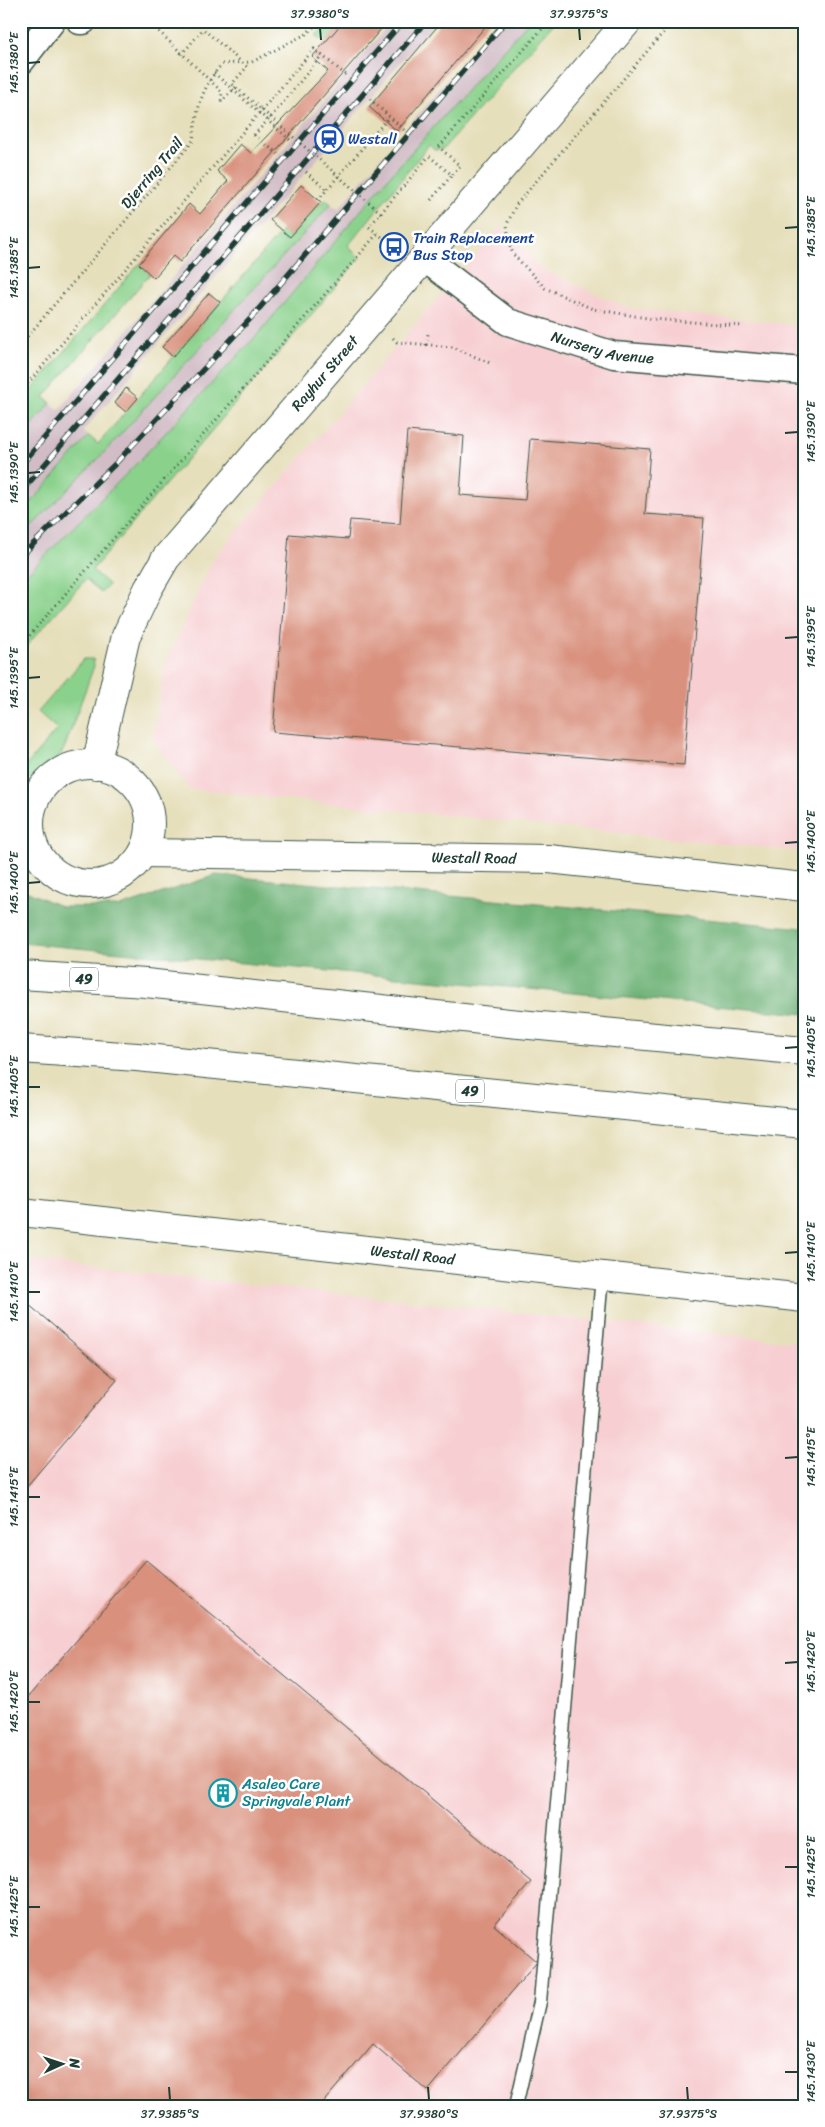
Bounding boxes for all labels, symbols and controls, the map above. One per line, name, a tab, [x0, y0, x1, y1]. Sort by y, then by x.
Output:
text: 37.9380°S	[291, 3, 350, 25]
text: 37.9375°S	[550, 3, 608, 25]
text: 145.1380°E	[3, 31, 25, 94]
station icon: Westall	[314, 124, 344, 154]
place label: Westall	[348, 126, 398, 152]
street label: Djerring Trail	[114, 131, 190, 215]
text: 145.1385°E	[800, 195, 822, 258]
place label: Train Replacement Bus Stop	[413, 225, 535, 268]
bus stop icon: Train Replacement Bus Stop	[379, 232, 409, 262]
text: 145.1385°E	[3, 236, 25, 299]
street label: Nursery Avenue	[548, 323, 655, 371]
street label: Rayhur Street	[285, 329, 366, 417]
text: 145.1390°E	[800, 400, 822, 463]
text: 145.1390°E	[3, 441, 25, 504]
text: 145.1395°E	[800, 605, 822, 668]
text: 145.1395°E	[3, 646, 25, 709]
text: 145.1400°E	[800, 809, 822, 874]
street label: Westall Road	[431, 844, 518, 872]
text: 145.1400°E	[3, 850, 25, 915]
road number: 49	[70, 968, 98, 991]
text: 145.1405°E	[800, 1014, 822, 1078]
text: 145.1405°E	[3, 1054, 25, 1118]
road number: 49	[456, 1080, 484, 1102]
text: 145.1410°E	[800, 1220, 822, 1282]
street label: Westall Road	[369, 1237, 457, 1273]
text: 145.1410°E	[3, 1260, 25, 1322]
text: 145.1415°E	[800, 1425, 822, 1487]
text: 145.1415°E	[3, 1465, 25, 1527]
text: 145.1420°E	[800, 1629, 822, 1693]
text: 145.1420°E	[3, 1669, 25, 1733]
place label: Asaleo Care Springvale Plant	[241, 1771, 351, 1814]
building icon: Asaleo Care Springvale Plant	[208, 1778, 238, 1808]
text: 145.1425°E	[800, 1835, 822, 1898]
text: 145.1425°E	[3, 1875, 25, 1938]
north arrow	[38, 2040, 88, 2090]
text: 145.1430°E	[800, 2040, 822, 2103]
text: N	[62, 2057, 87, 2069]
text: 37.9385°S	[141, 2103, 200, 2125]
text: 37.9380°S	[400, 2103, 459, 2125]
text: 37.9375°S	[659, 2103, 717, 2125]

